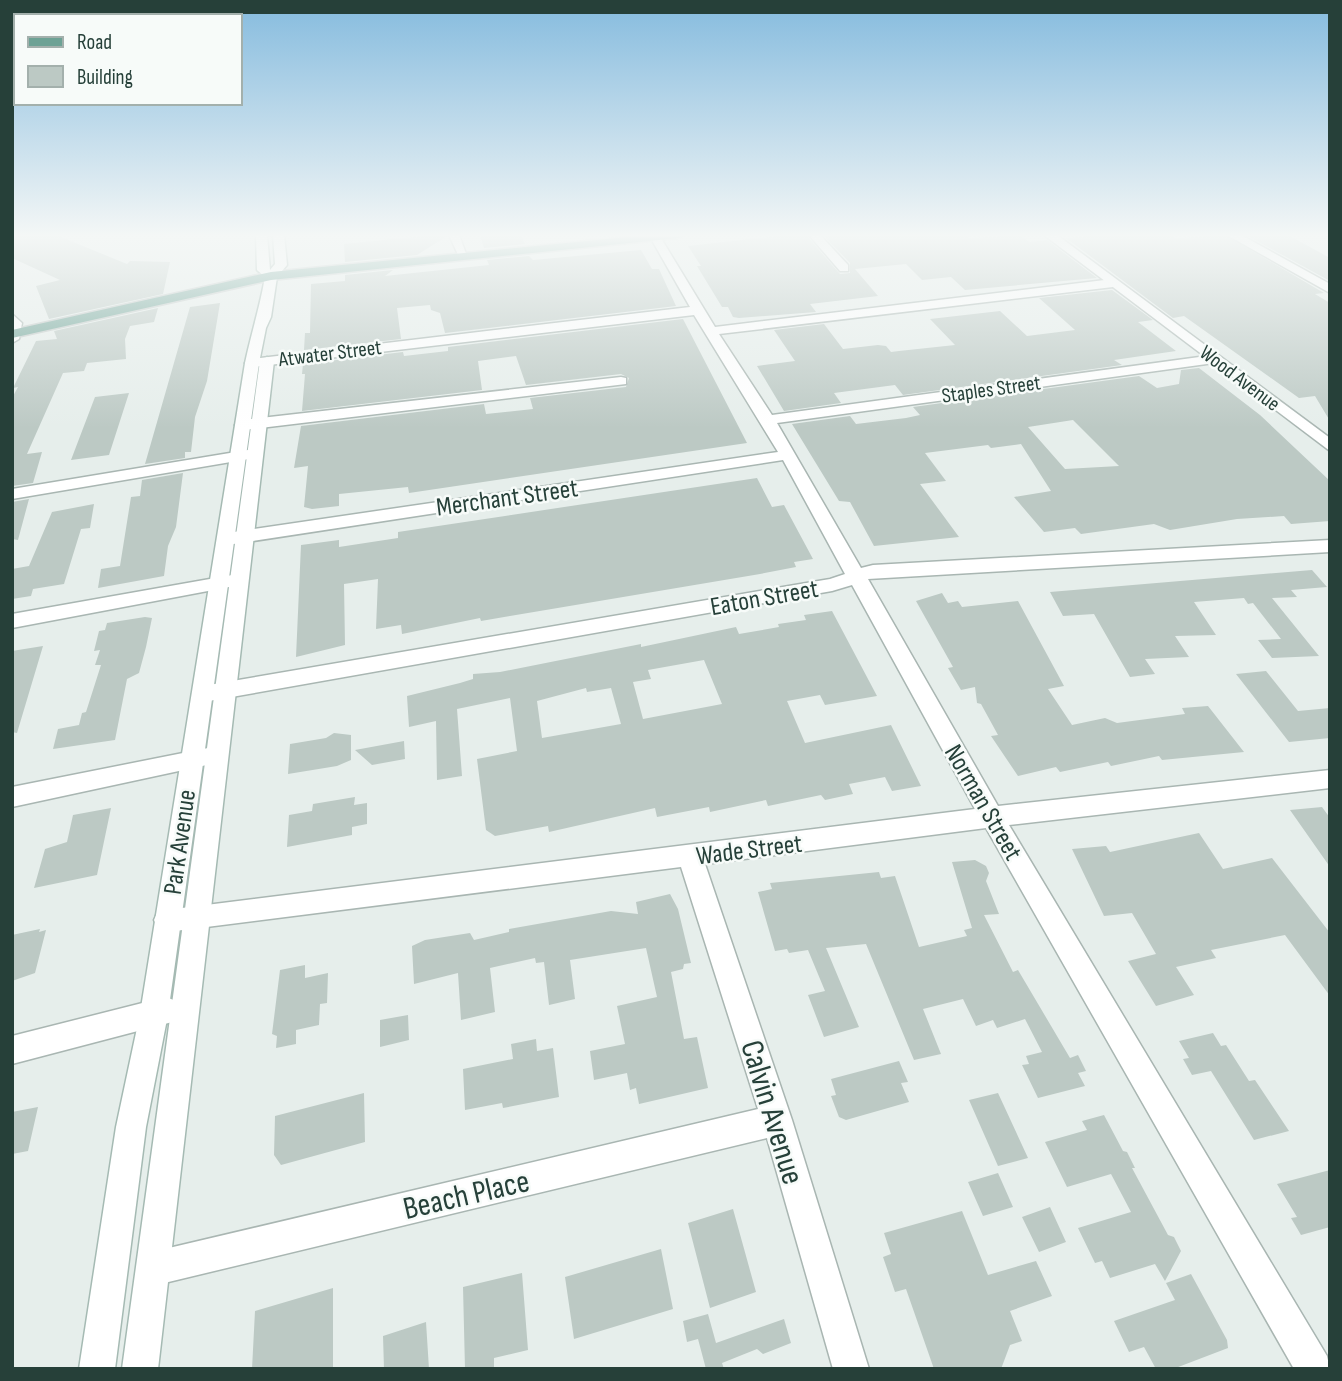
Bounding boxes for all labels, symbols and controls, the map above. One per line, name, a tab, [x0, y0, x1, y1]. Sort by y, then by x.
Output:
legend	[14, 14, 242, 105]
text: Road	[77, 30, 112, 55]
text: Building	[77, 65, 133, 90]
street label: Atwater Street	[276, 335, 383, 372]
street label: Wood Avenue	[1195, 340, 1285, 417]
street label: Staples Street	[940, 370, 1042, 409]
street label: Merchant Street	[434, 473, 580, 524]
street label: Eaton Street	[708, 574, 821, 623]
street label: Norman Street	[937, 739, 1028, 866]
street label: Park Avenue	[158, 788, 203, 897]
street label: Wade Street	[694, 829, 804, 872]
street label: Calvin Avenue	[731, 1036, 812, 1189]
street label: Beach Place	[399, 1162, 533, 1229]

